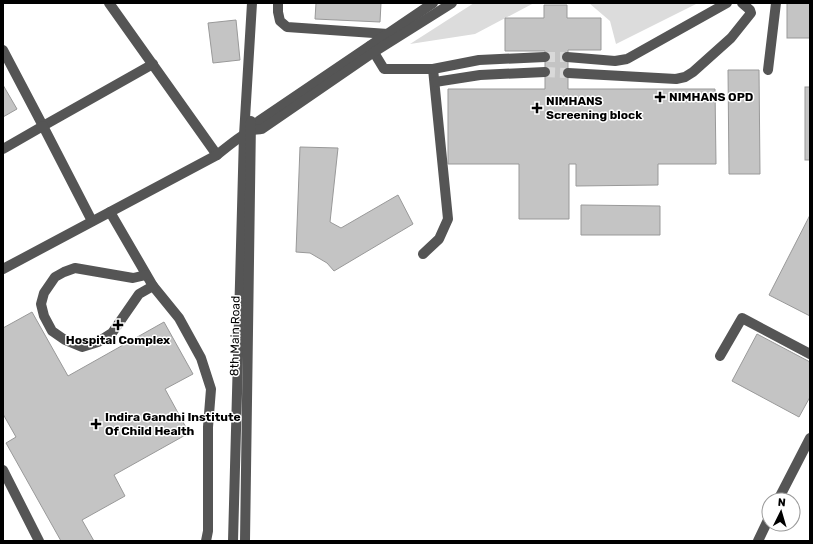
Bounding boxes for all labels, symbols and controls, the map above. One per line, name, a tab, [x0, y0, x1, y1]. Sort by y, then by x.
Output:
place label: NIMHANS OPD	[669, 90, 754, 104]
marker: NIMHANS OPD	[654, 91, 666, 103]
place label: NIMHANS Screening block	[546, 94, 642, 122]
marker: NIMHANS Screening block	[531, 102, 543, 114]
street label: 8th Main Road	[227, 296, 243, 376]
marker: Hospital Complex	[112, 319, 124, 331]
place label: Hospital Complex	[66, 333, 170, 347]
place label: Indira Gandhi Institute Of Child Health	[105, 410, 241, 438]
marker: Indira Gandhi Institute Of Child Health	[90, 418, 102, 430]
north arrow	[761, 492, 801, 532]
text: N	[777, 496, 786, 509]

